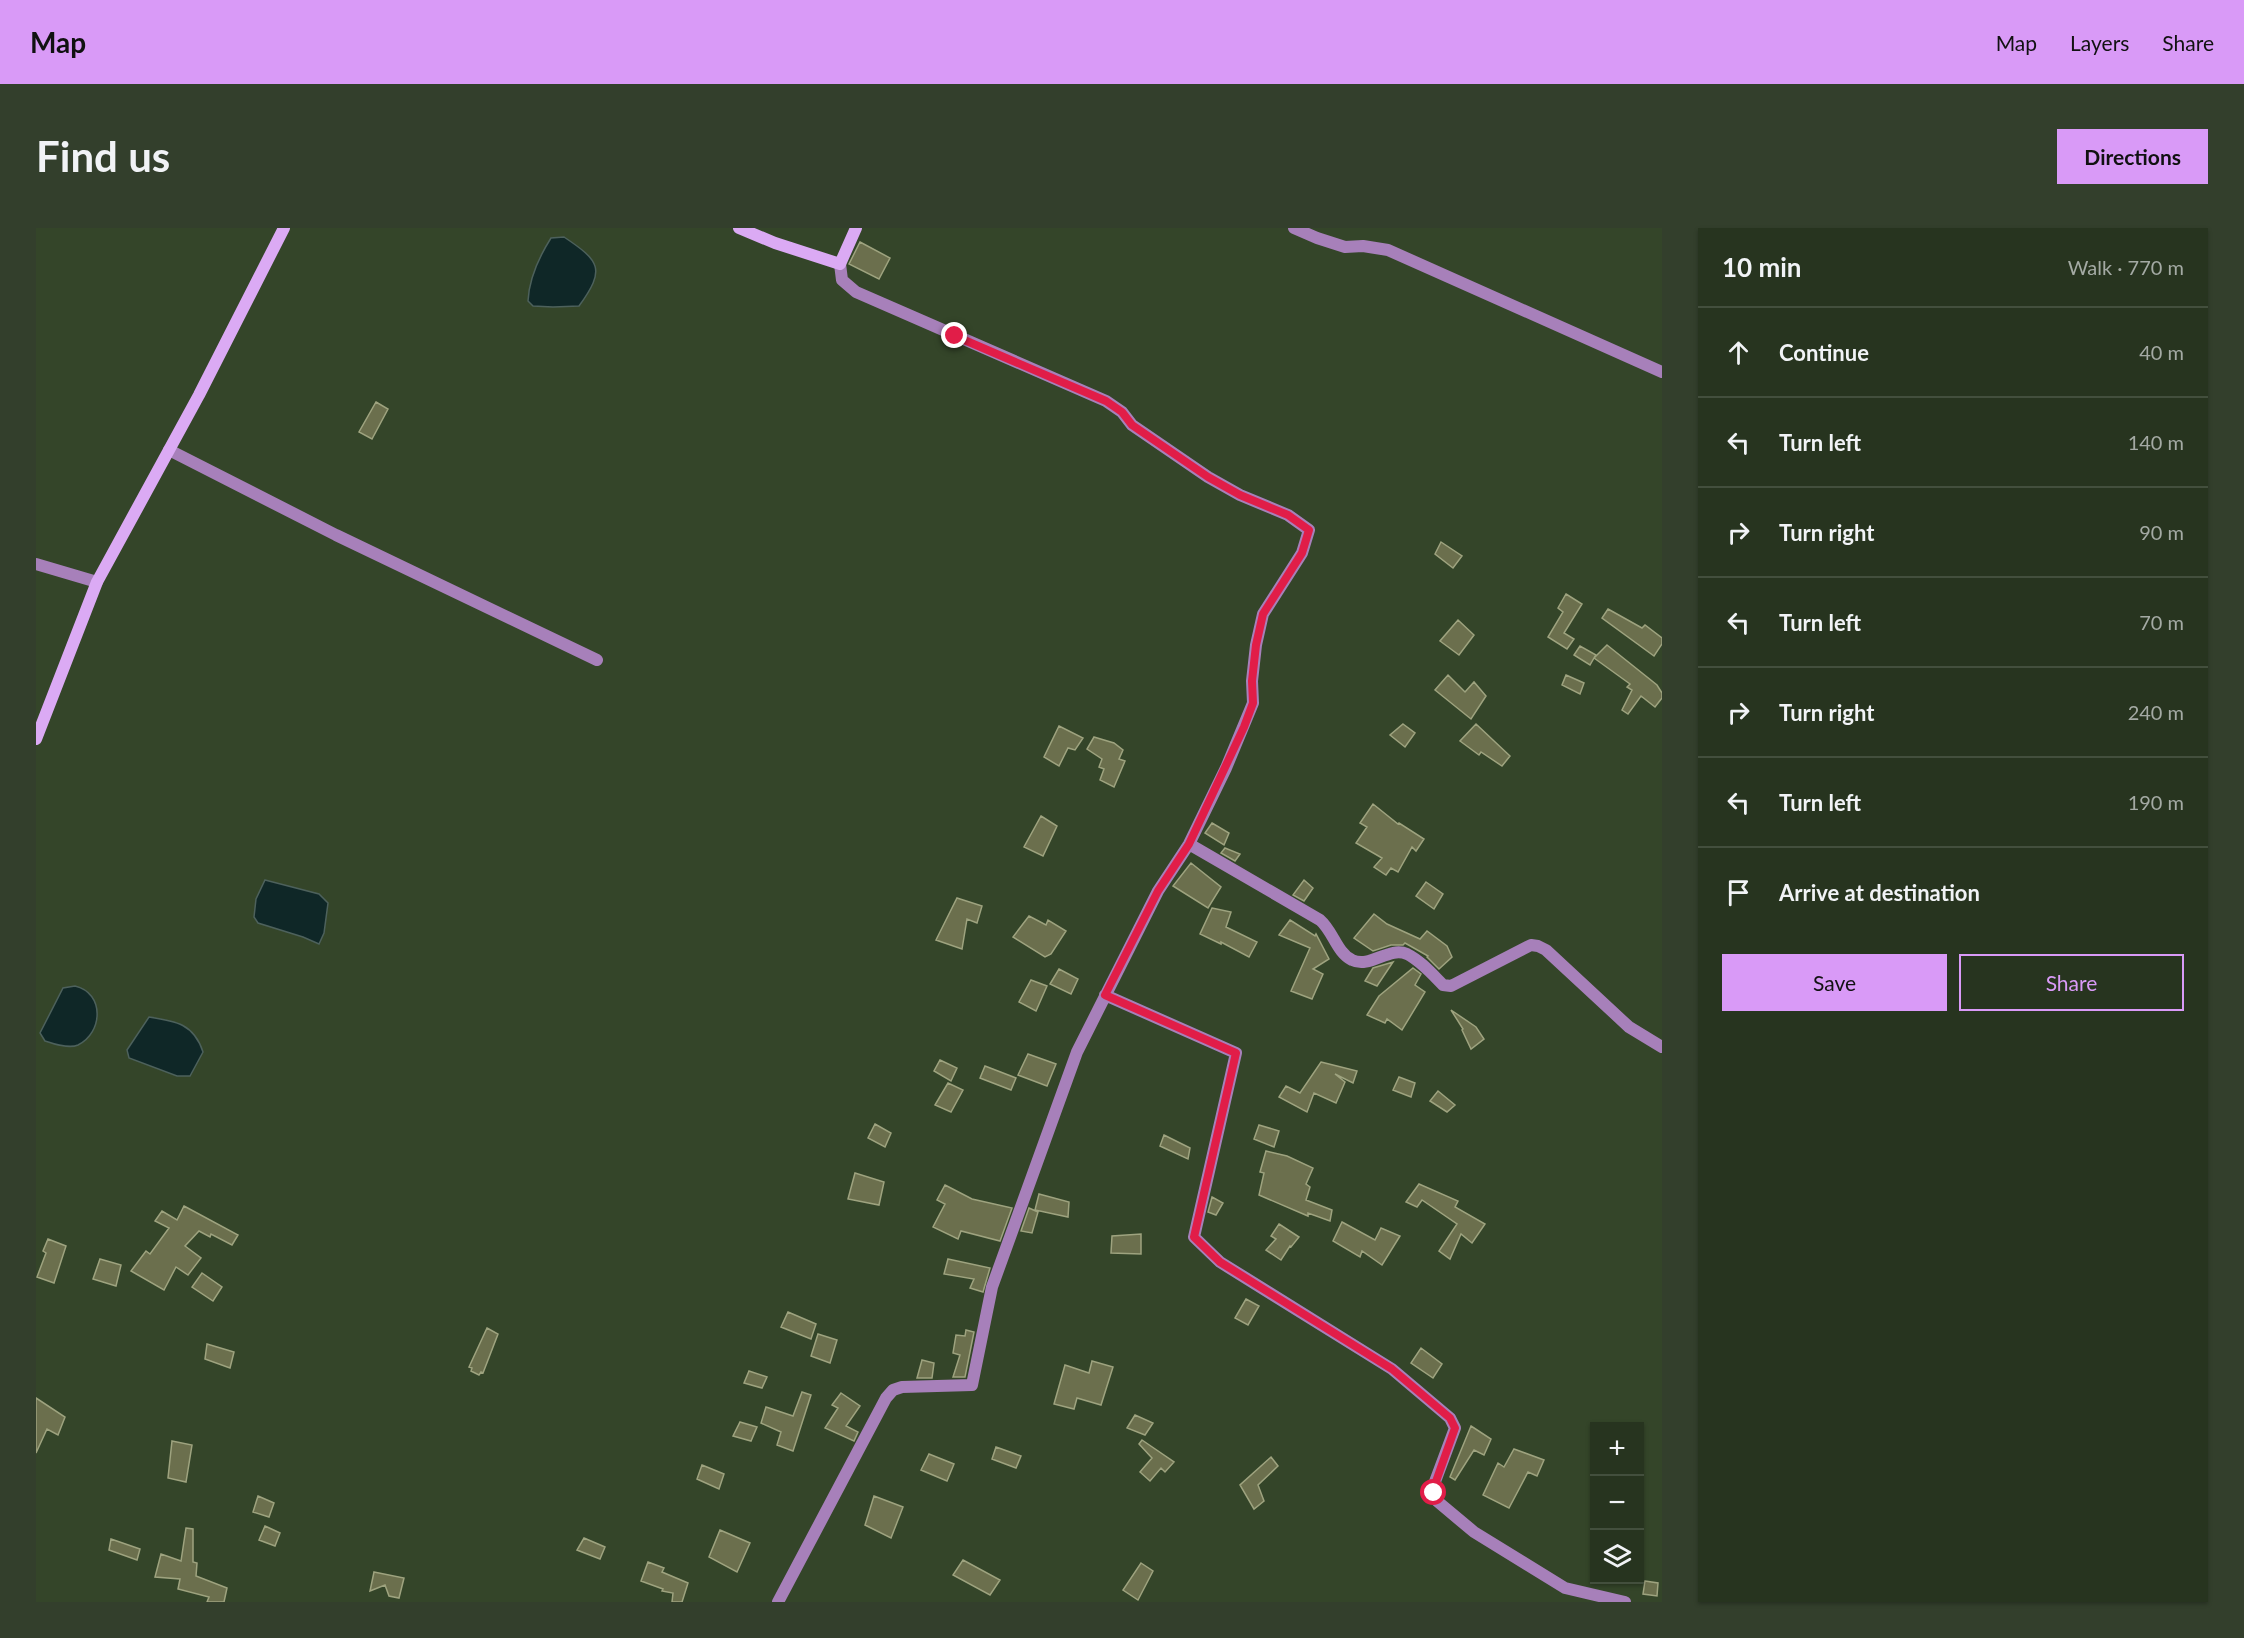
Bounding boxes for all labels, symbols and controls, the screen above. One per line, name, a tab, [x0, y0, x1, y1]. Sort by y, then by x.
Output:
text: Map	[30, 25, 86, 59]
text: Map	[1996, 30, 2037, 55]
text: Layers	[2070, 30, 2129, 55]
text: Share	[2162, 30, 2214, 55]
button: Directions	[2057, 129, 2208, 184]
text: Find us	[36, 131, 170, 181]
text: 10 min	[1722, 251, 1802, 283]
text: Walk · 770 m	[2068, 255, 2184, 279]
route end	[941, 322, 967, 348]
icon: ahead	[1722, 336, 1755, 369]
text: Continue	[1779, 339, 1869, 366]
text: 40 m	[2139, 340, 2184, 364]
icon: left	[1722, 426, 1755, 459]
text: Turn left	[1779, 429, 1861, 456]
text: 140 m	[2128, 430, 2184, 454]
icon: right	[1722, 516, 1755, 549]
text: Turn right	[1779, 519, 1874, 546]
text: 90 m	[2139, 520, 2184, 544]
icon: left	[1722, 606, 1755, 639]
text: Turn left	[1779, 609, 1861, 636]
text: 70 m	[2139, 610, 2184, 634]
icon: right	[1722, 696, 1755, 729]
text: Turn right	[1779, 699, 1874, 726]
text: 240 m	[2128, 700, 2184, 724]
icon: left	[1722, 786, 1755, 819]
text: Turn left	[1779, 789, 1861, 816]
text: 190 m	[2128, 790, 2184, 814]
icon: arrive	[1722, 876, 1755, 909]
text: Arrive at destination	[1779, 879, 1980, 906]
button: Save	[1722, 954, 1947, 1011]
button: Share	[1959, 954, 2184, 1011]
map controls	[1590, 1422, 1644, 1584]
button: +	[1590, 1422, 1644, 1476]
button: −	[1590, 1476, 1644, 1530]
route start	[1420, 1479, 1446, 1505]
button: layers	[1590, 1530, 1644, 1584]

